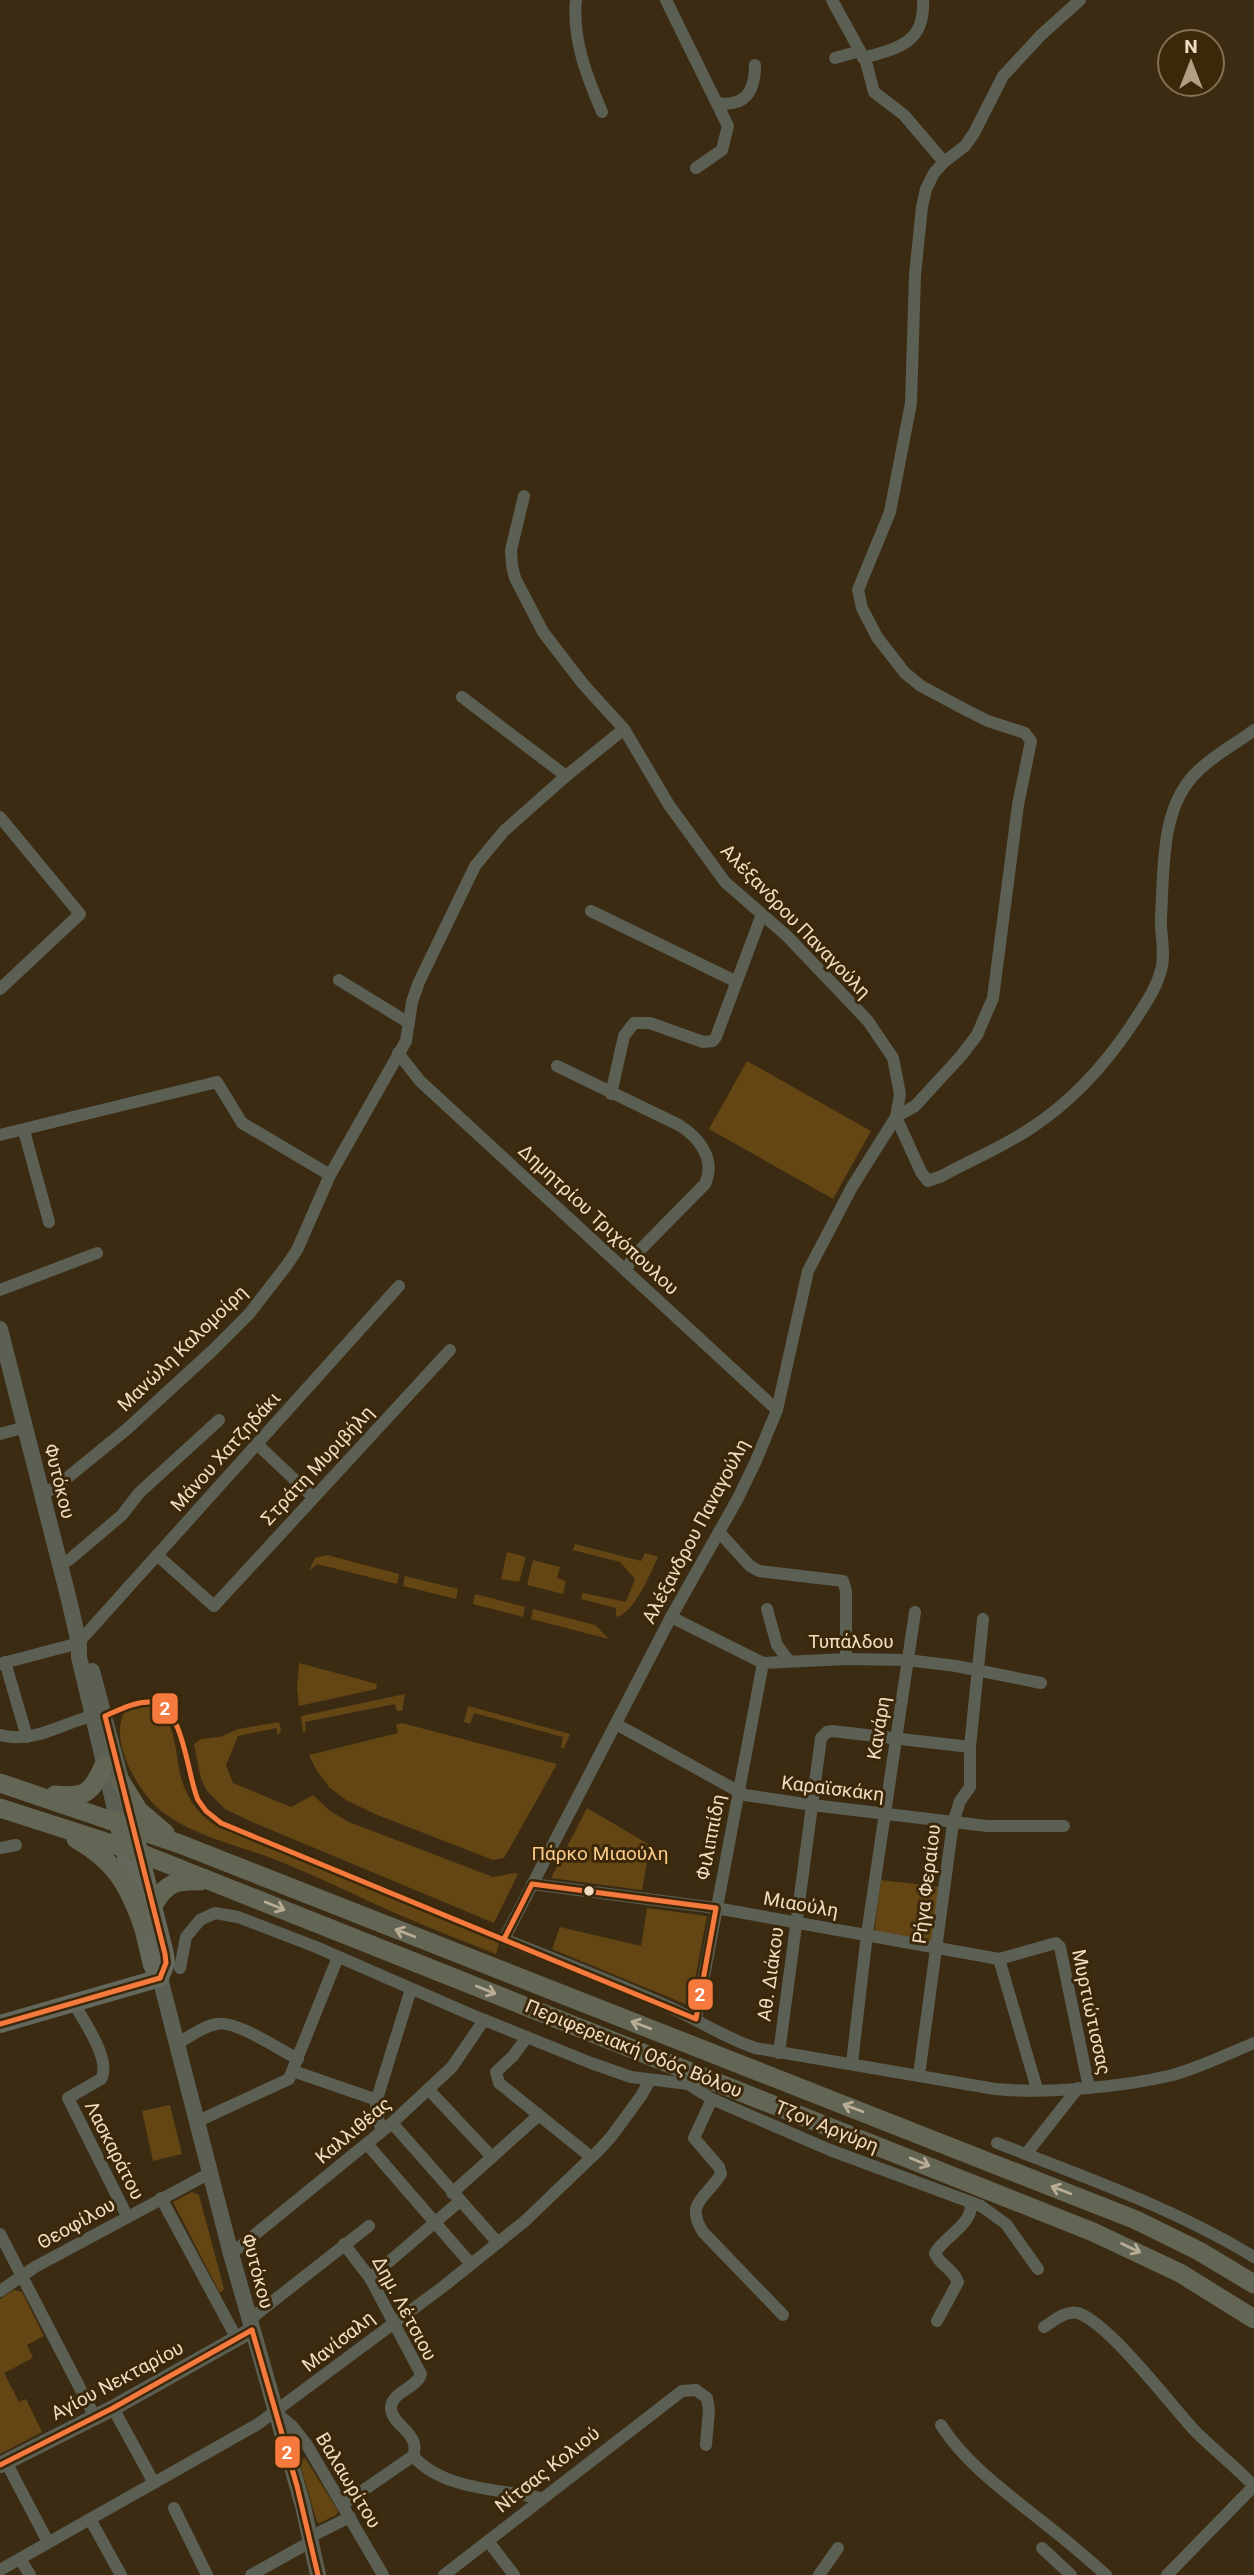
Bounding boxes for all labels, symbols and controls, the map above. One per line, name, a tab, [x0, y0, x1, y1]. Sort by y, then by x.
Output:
north arrow	[1156, 28, 1226, 98]
text: N	[1184, 35, 1198, 58]
street label: Αλέξανδρου Παναγούλη	[716, 839, 875, 1003]
street label: Δημητρίου Τριχόπουλου	[514, 1139, 684, 1300]
street label: Μανώλη Καλομοίρη	[113, 1281, 252, 1416]
street label: Μάνου Χατζηδάκι	[166, 1387, 285, 1516]
street label: Στράτη Μυριβήλη	[256, 1401, 379, 1530]
street label: Αλέξανδρου Παναγούλη	[637, 1435, 754, 1627]
street label: Φυτόκου	[39, 1441, 80, 1521]
street label: Τυπάλδου	[808, 1630, 894, 1653]
line badge: 2	[151, 1692, 179, 1725]
street label: Κανάρη	[862, 1695, 895, 1761]
text: 2	[160, 1697, 171, 1720]
street label: Καραϊσκάκη	[780, 1771, 886, 1806]
street label: Φιλιππίδη	[691, 1792, 730, 1882]
street label: Ρήγα Φεραίου	[908, 1823, 945, 1945]
park label: Πάρκο Μιαούλη	[531, 1842, 669, 1865]
unlabelled marker	[582, 1884, 596, 1898]
street label: Μιαούλη	[762, 1887, 840, 1922]
one-way arrow	[263, 1901, 285, 1914]
one-way arrow	[395, 1925, 417, 1938]
street label: Αθ. Διάκου	[753, 1925, 788, 2023]
street label: Μυρτιώτισσας	[1067, 1947, 1116, 2077]
line badge: 2	[687, 1978, 714, 2011]
text: 2	[695, 1983, 706, 2006]
one-way arrow	[475, 1984, 497, 1997]
street label: Περιφερειακή Οδός Βόλου	[522, 1994, 746, 2103]
one-way arrow	[630, 2018, 652, 2031]
street label: Καλλιθέας	[311, 2092, 396, 2169]
street label: Τζον Αργύρη	[772, 2095, 882, 2158]
street label: Λασκαράτου	[80, 2097, 149, 2203]
one-way arrow	[842, 2101, 864, 2114]
one-way arrow	[909, 2157, 931, 2170]
one-way arrow	[1051, 2183, 1072, 2196]
street label: Θεοφίλου	[33, 2193, 119, 2254]
street label: Φυτόκου	[237, 2231, 279, 2311]
one-way arrow	[1120, 2242, 1141, 2256]
street label: Δημ. Λέτσιου	[367, 2252, 442, 2364]
street label: Μανίσαλη	[297, 2306, 379, 2377]
street label: Αγίου Νεκταρίου	[47, 2336, 187, 2425]
street label: Νίτσας Κολιού	[490, 2421, 604, 2517]
street label: Βαλαωρίτου	[311, 2428, 386, 2532]
line badge: 2	[274, 2435, 301, 2469]
text: 2	[282, 2441, 293, 2464]

